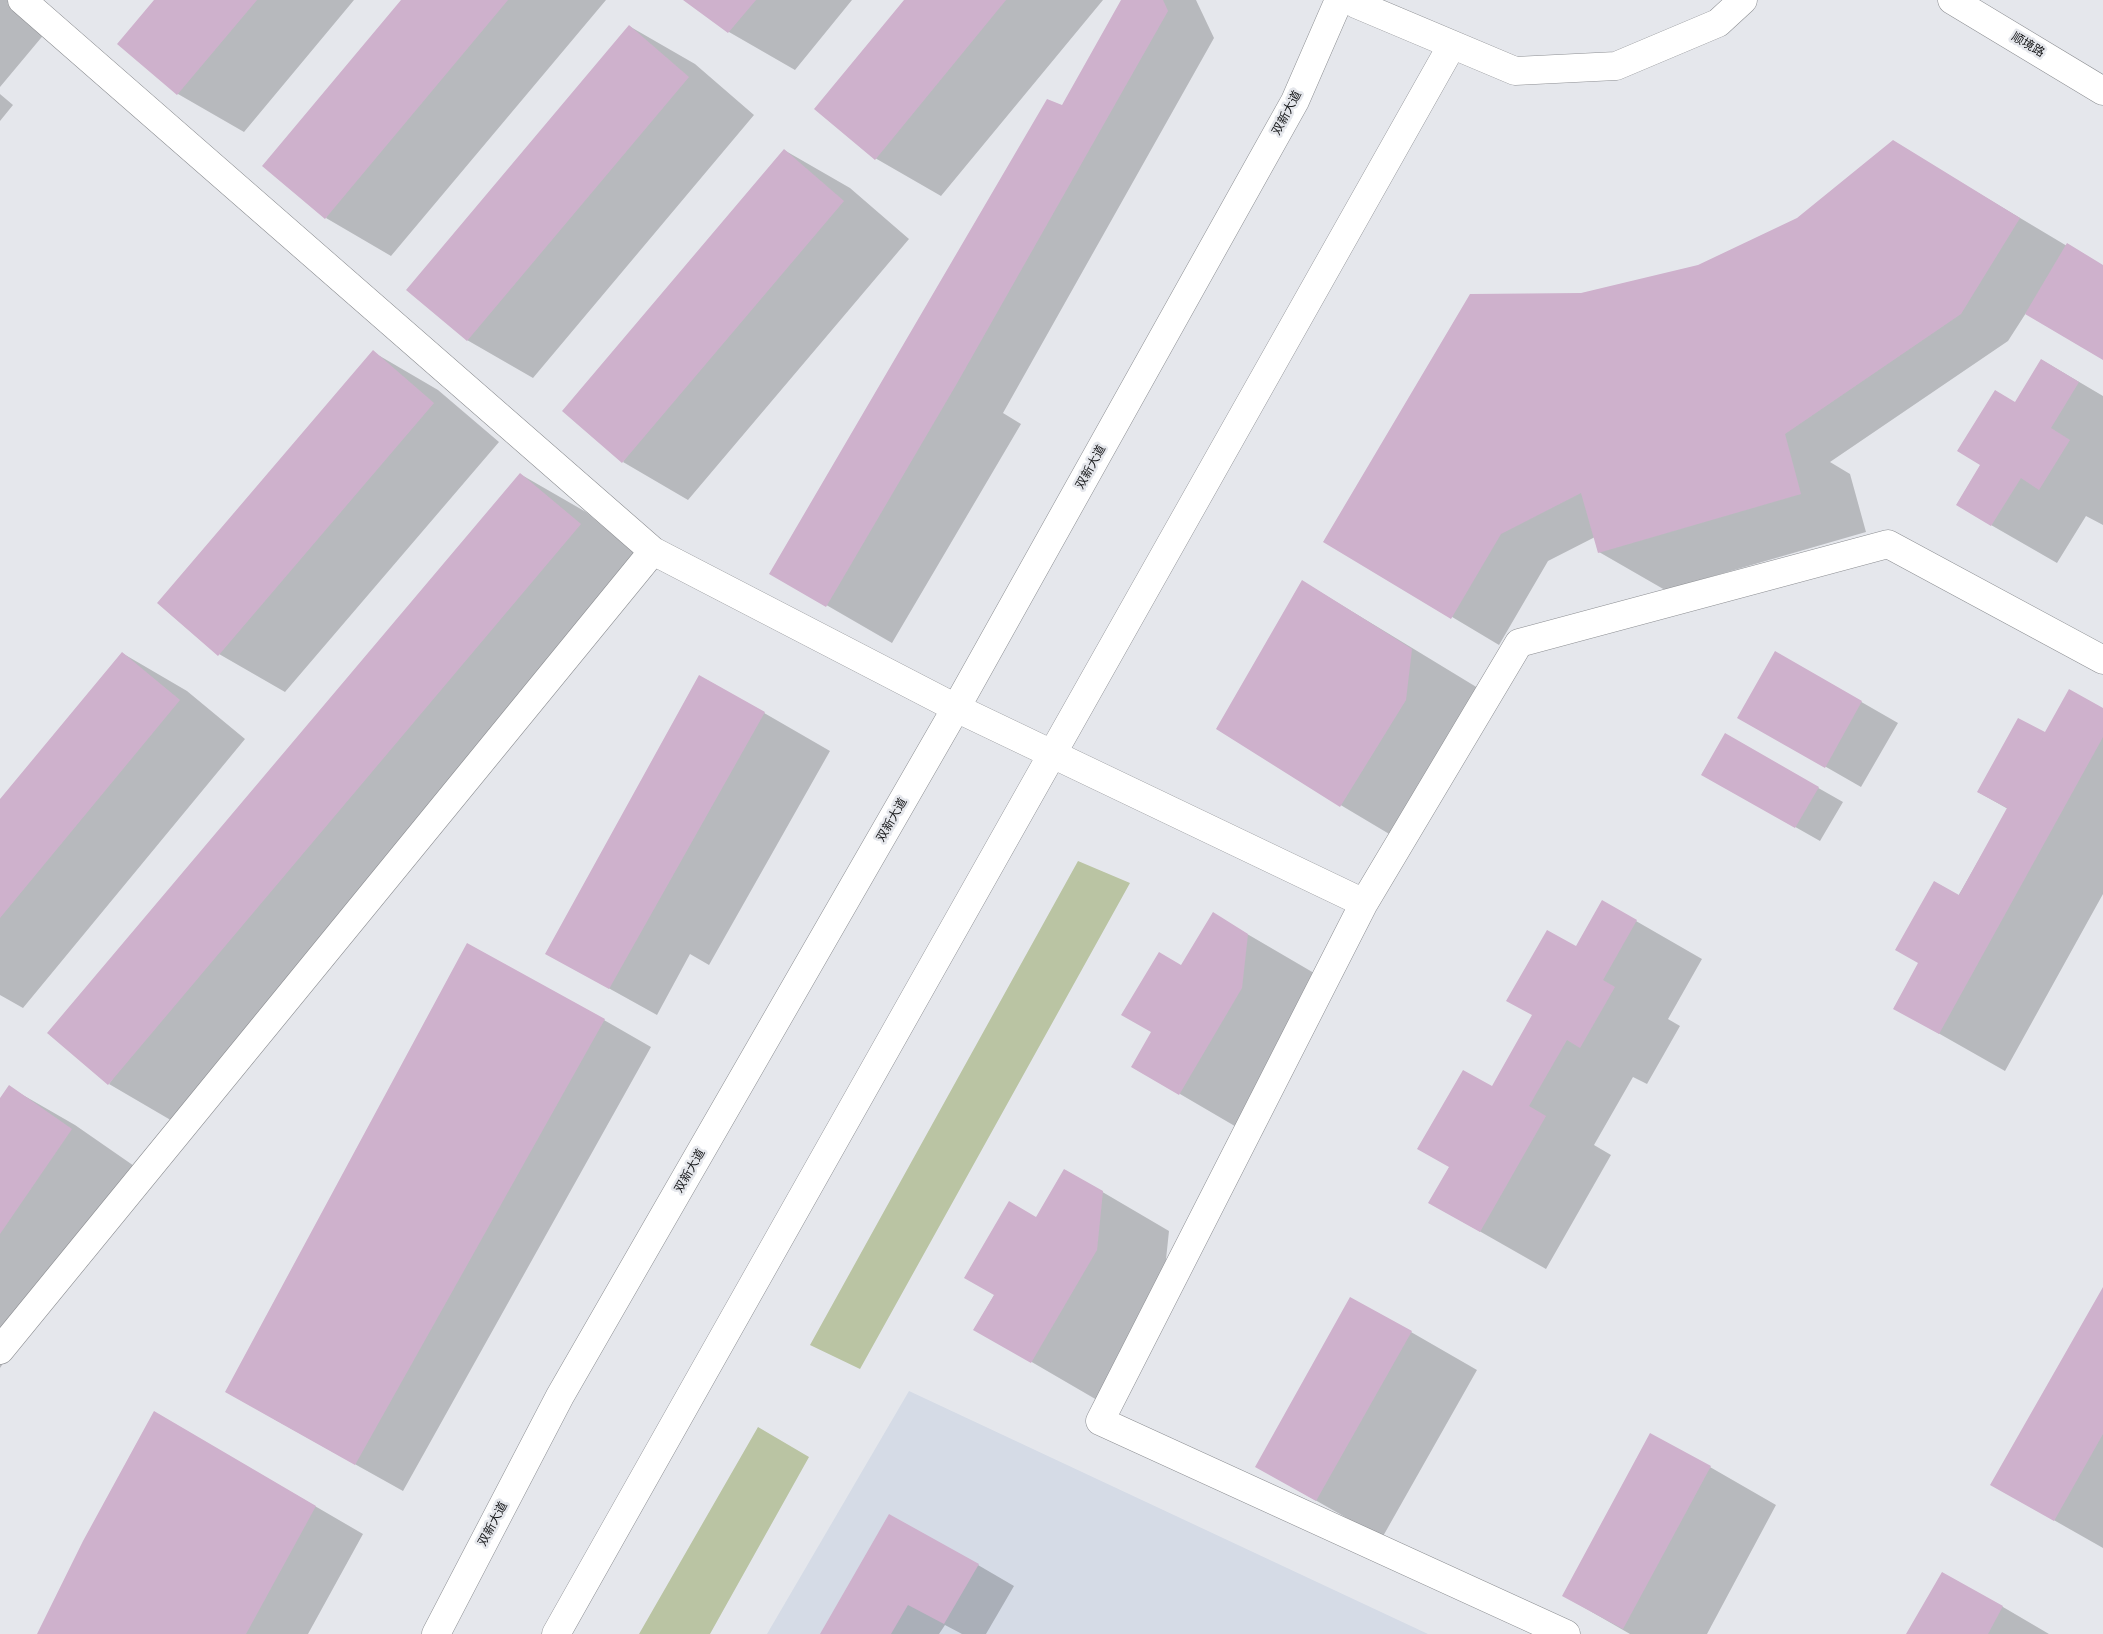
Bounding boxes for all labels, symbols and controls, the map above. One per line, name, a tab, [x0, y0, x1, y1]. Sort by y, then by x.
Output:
street label: 顺境路	[2009, 30, 2047, 60]
street label: 双新大道	[1269, 88, 1305, 138]
street label: 双新大道	[1073, 443, 1109, 491]
street label: 双新大道	[874, 796, 910, 844]
street label: 双新大道	[672, 1147, 708, 1195]
street label: 双新大道	[475, 1499, 511, 1549]

